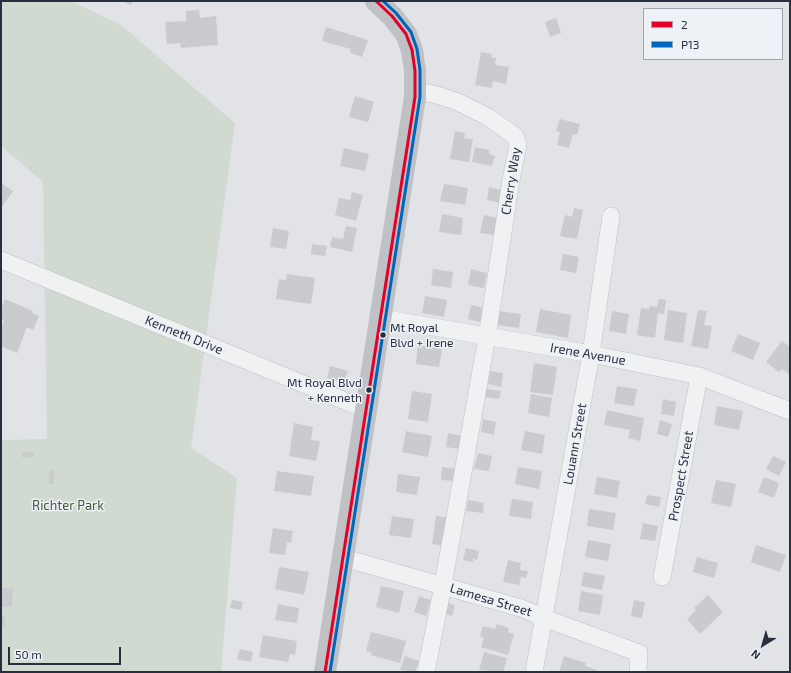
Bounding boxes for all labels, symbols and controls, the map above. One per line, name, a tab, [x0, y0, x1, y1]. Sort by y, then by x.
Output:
legend	[643, 8, 783, 60]
text: 2	[681, 17, 688, 31]
text: P13	[681, 37, 700, 51]
street label: Cherry Way	[498, 146, 524, 216]
street label: Kenneth Drive	[143, 312, 225, 358]
place label: Mt Royal Blvd + Irene	[390, 321, 454, 349]
marker: Mt Royal Blvd + Irene	[378, 330, 388, 340]
street label: Irene Avenue	[549, 340, 627, 368]
place label: Mt Royal Blvd + Kenneth	[287, 376, 362, 404]
marker: Mt Royal Blvd + Kenneth	[364, 385, 374, 395]
street label: Louann Street	[560, 402, 590, 486]
street label: Prospect Street	[665, 430, 697, 522]
park label: Richter Park	[32, 498, 104, 514]
street label: Lamesa Street	[448, 580, 534, 620]
north arrow	[743, 625, 783, 665]
scale bar	[10, 639, 123, 665]
text: 50 m	[15, 647, 42, 661]
text: N	[748, 647, 763, 663]

